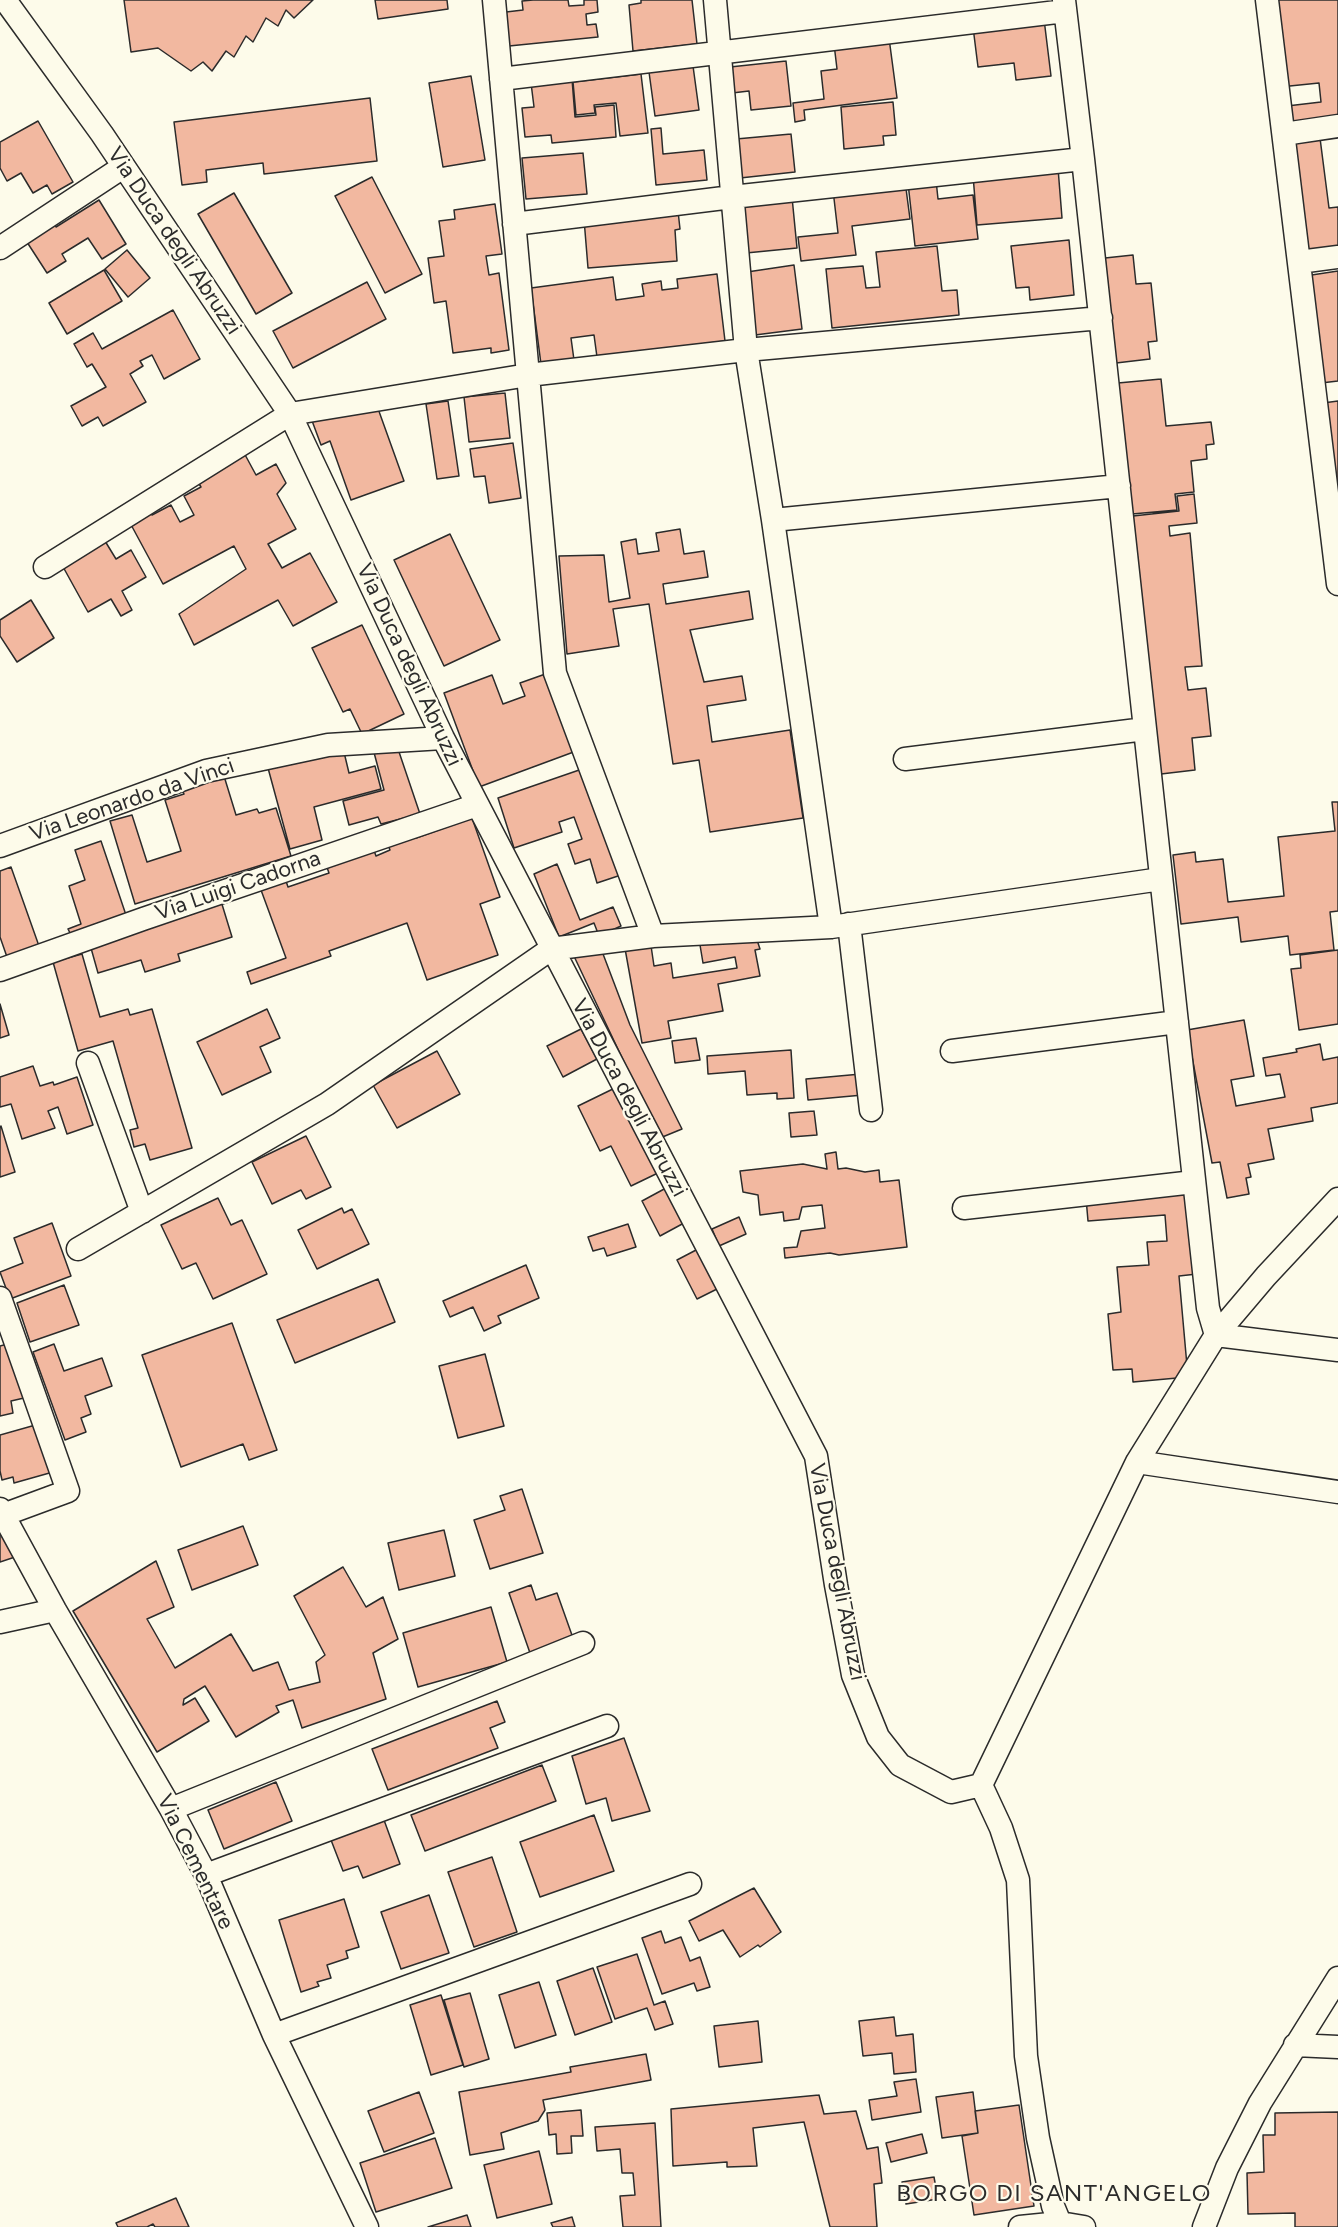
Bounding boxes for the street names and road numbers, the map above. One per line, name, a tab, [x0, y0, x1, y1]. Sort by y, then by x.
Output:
street label: Via Duca degli Abruzzi	[101, 142, 247, 340]
street label: Via Duca degli Abruzzi	[350, 560, 468, 770]
street label: Via Leonardo da Vinci	[26, 753, 238, 847]
street label: Via Luigi Cadorna	[152, 845, 324, 927]
street label: Via Duca degli Abruzzi	[566, 995, 692, 1201]
street label: Via Duca degli Abruzzi	[803, 1461, 871, 1683]
street label: Via Cementare	[151, 1790, 239, 1934]

